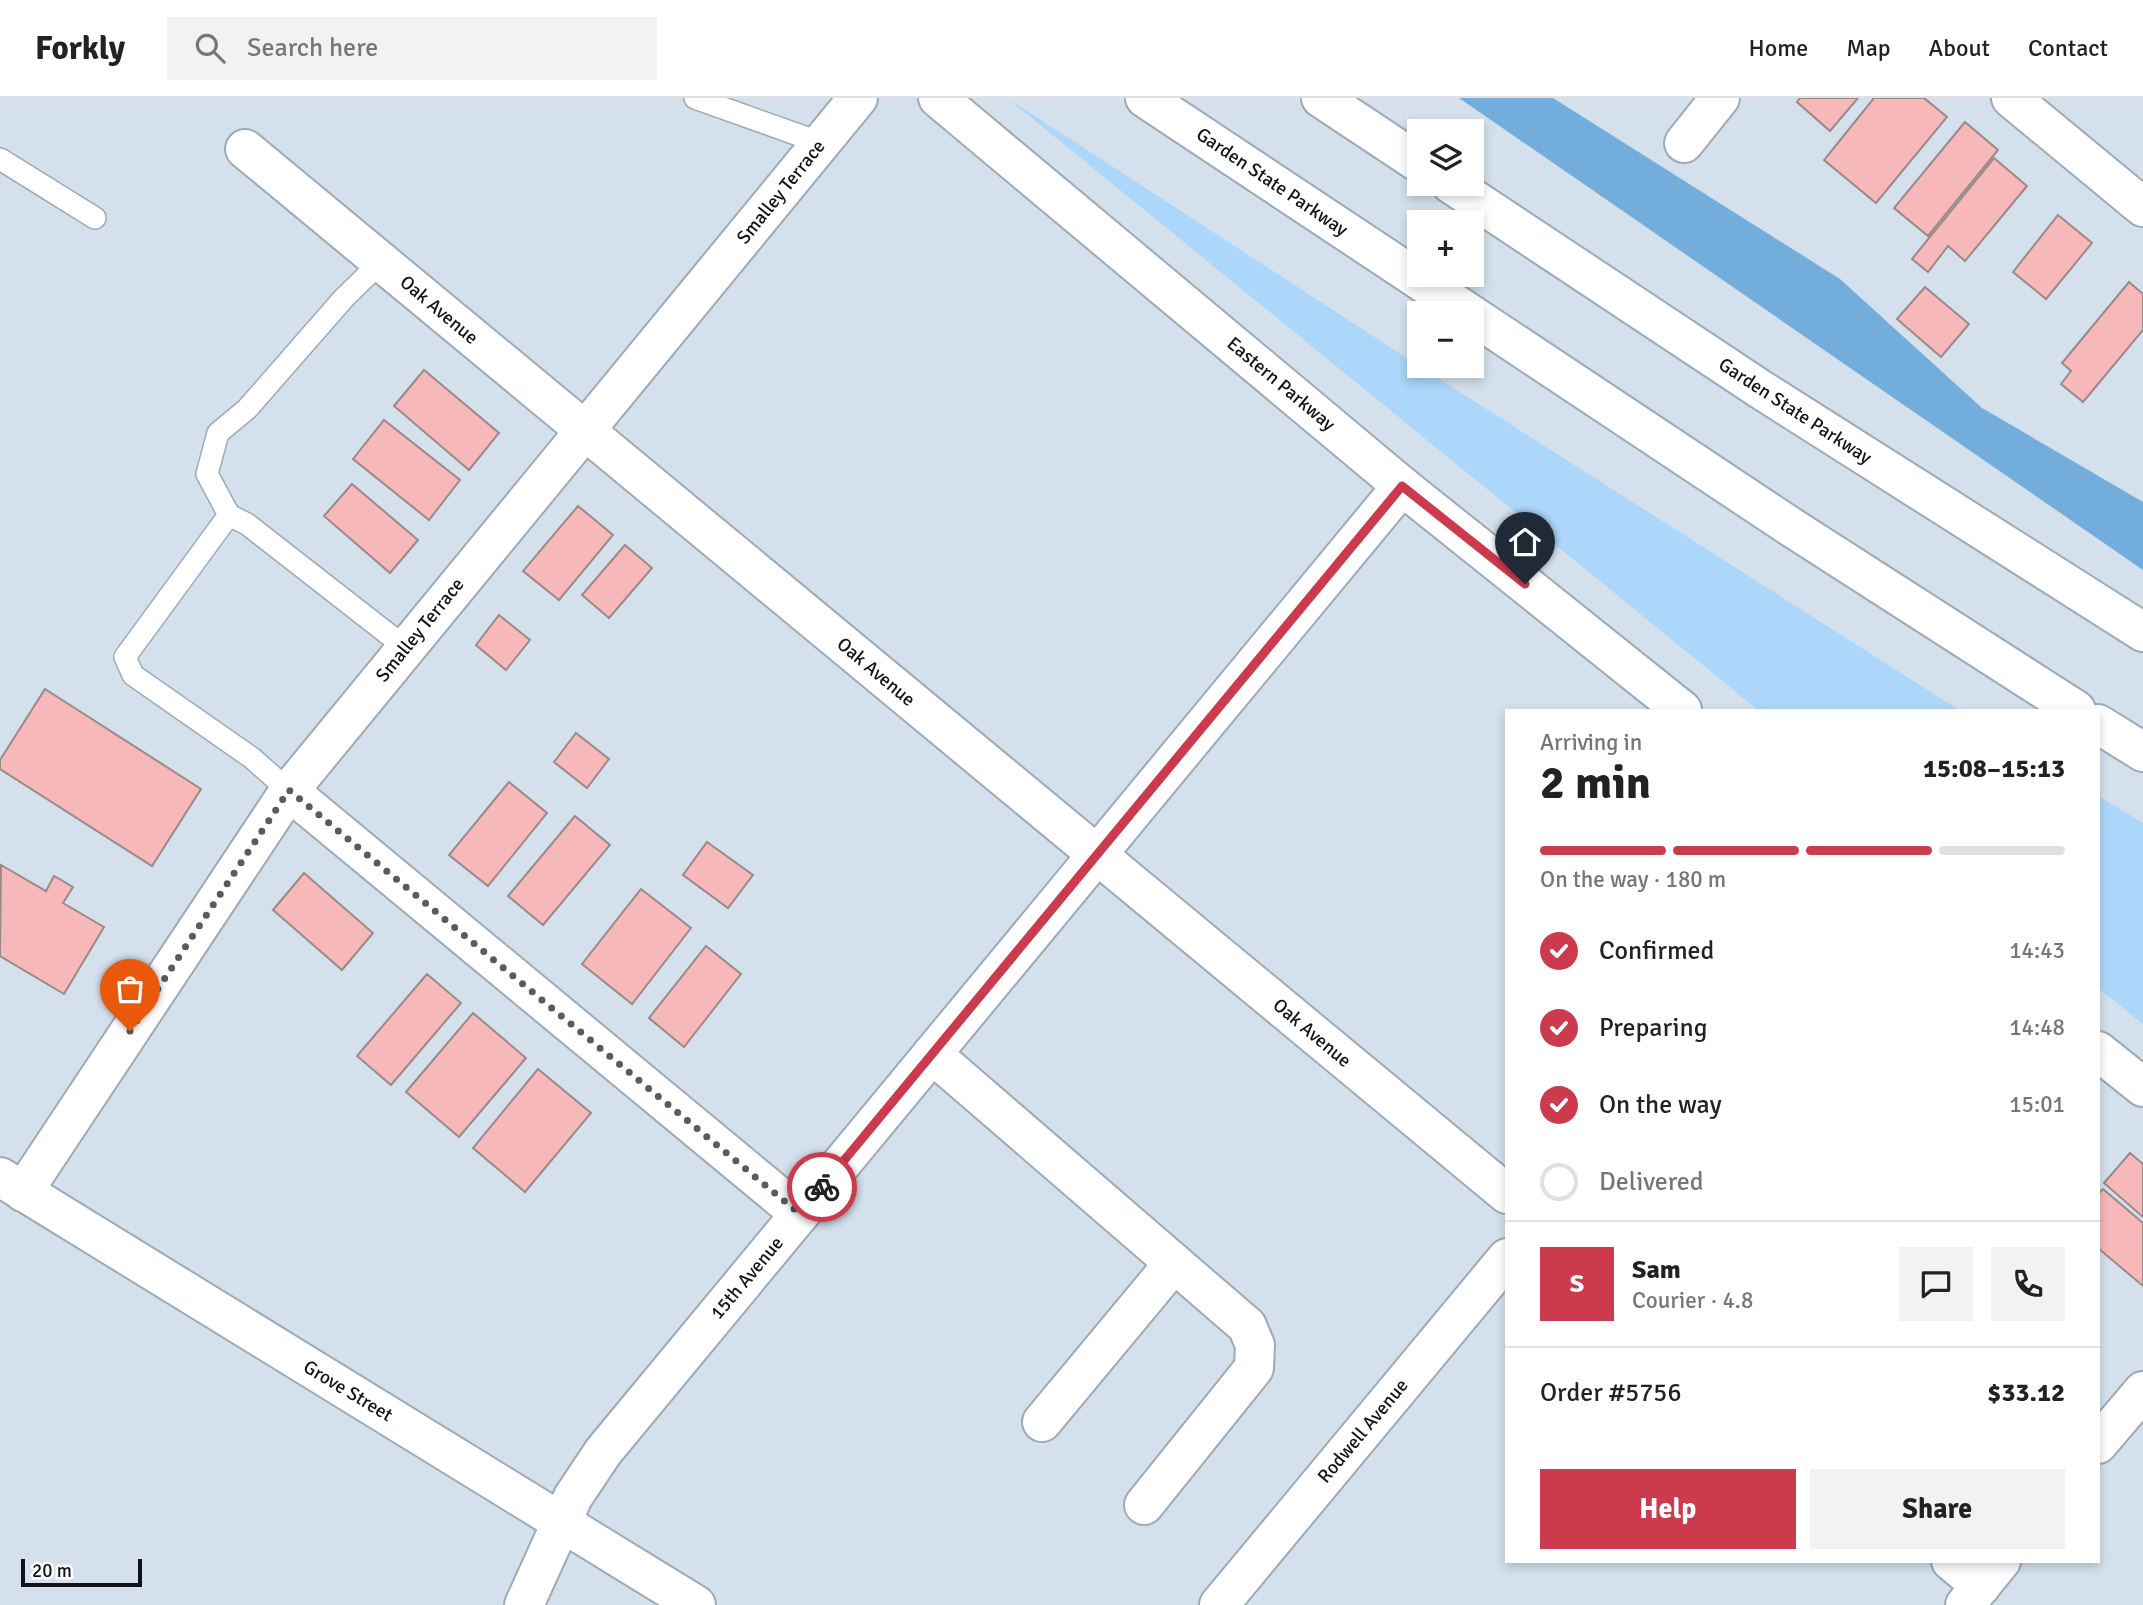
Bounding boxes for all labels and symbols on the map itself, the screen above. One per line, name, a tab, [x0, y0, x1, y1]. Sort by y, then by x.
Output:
street label: Garden State Parkway	[1192, 122, 1353, 242]
street label: Smalley Terrace	[732, 135, 830, 249]
street label: Oak Avenue	[395, 270, 483, 350]
street label: Eastern Parkway	[1222, 332, 1340, 436]
street label: Garden State Parkway	[1714, 352, 1876, 470]
pin	[1495, 512, 1555, 584]
street label: Smalley Terrace	[371, 573, 469, 687]
street label: Oak Avenue	[832, 632, 920, 712]
pin	[100, 959, 160, 1031]
street label: Oak Avenue	[1268, 993, 1356, 1073]
courier	[787, 1152, 857, 1222]
street label: 15th Avenue	[705, 1232, 789, 1324]
street label: Grove Street	[299, 1355, 397, 1427]
street label: Rodwell Avenue	[1312, 1374, 1414, 1488]
scale bar	[21, 1556, 142, 1588]

